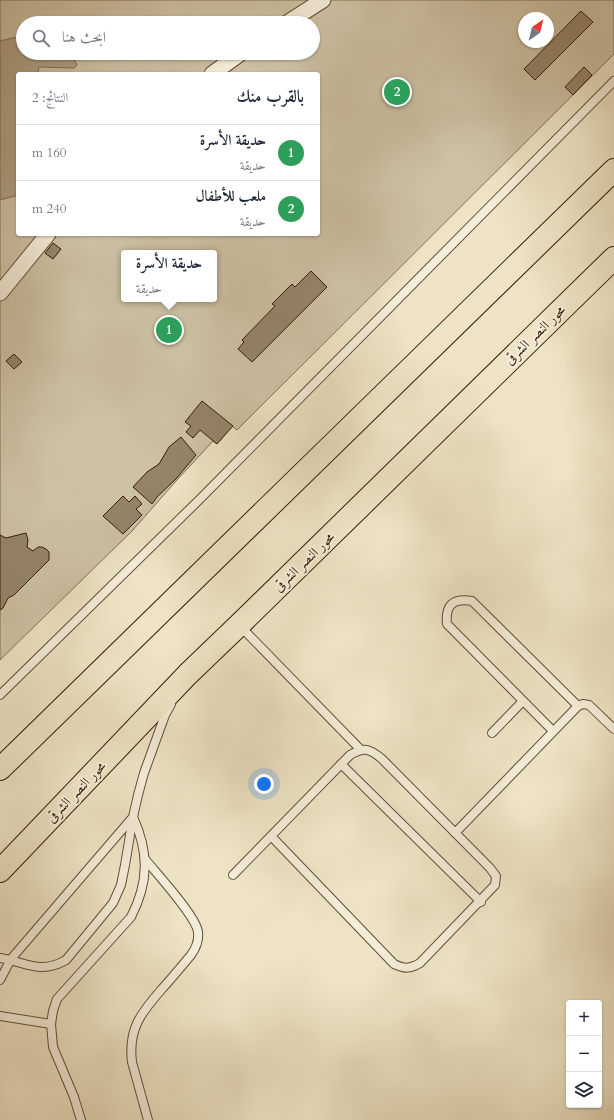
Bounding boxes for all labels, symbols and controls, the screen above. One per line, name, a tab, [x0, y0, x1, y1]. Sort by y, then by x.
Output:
north arrow	[518, 12, 554, 48]
search box	[16, 16, 320, 60]
icon: search	[30, 27, 52, 49]
text: ابحث هنا	[62, 27, 106, 47]
pin: 2	[384, 77, 410, 107]
text: بالقرب منك	[237, 85, 304, 108]
text: النتائج: 2	[32, 89, 68, 107]
text: حديقة الأسرة	[200, 130, 266, 150]
text: 160 m	[32, 144, 66, 162]
text: 1	[288, 144, 294, 162]
text: حديقة	[240, 157, 266, 175]
text: ملعب للأطفال	[195, 186, 266, 206]
text: 240 m	[32, 200, 66, 218]
text: 2	[288, 200, 294, 218]
text: حديقة	[240, 213, 266, 231]
popup	[121, 250, 217, 302]
text: حديقة الأسرة	[136, 253, 202, 273]
text: حديقة	[136, 280, 162, 298]
street label: محور النصر الشرقى	[500, 300, 570, 369]
pin: 1	[156, 315, 182, 345]
street label: محور النصر الشرقى	[269, 527, 339, 596]
street label: محور النصر الشرقى	[42, 757, 111, 827]
your location	[254, 774, 274, 794]
map controls	[566, 1000, 602, 1108]
button: +	[566, 1000, 602, 1036]
button: −	[566, 1036, 602, 1072]
button: layers	[566, 1072, 602, 1108]

